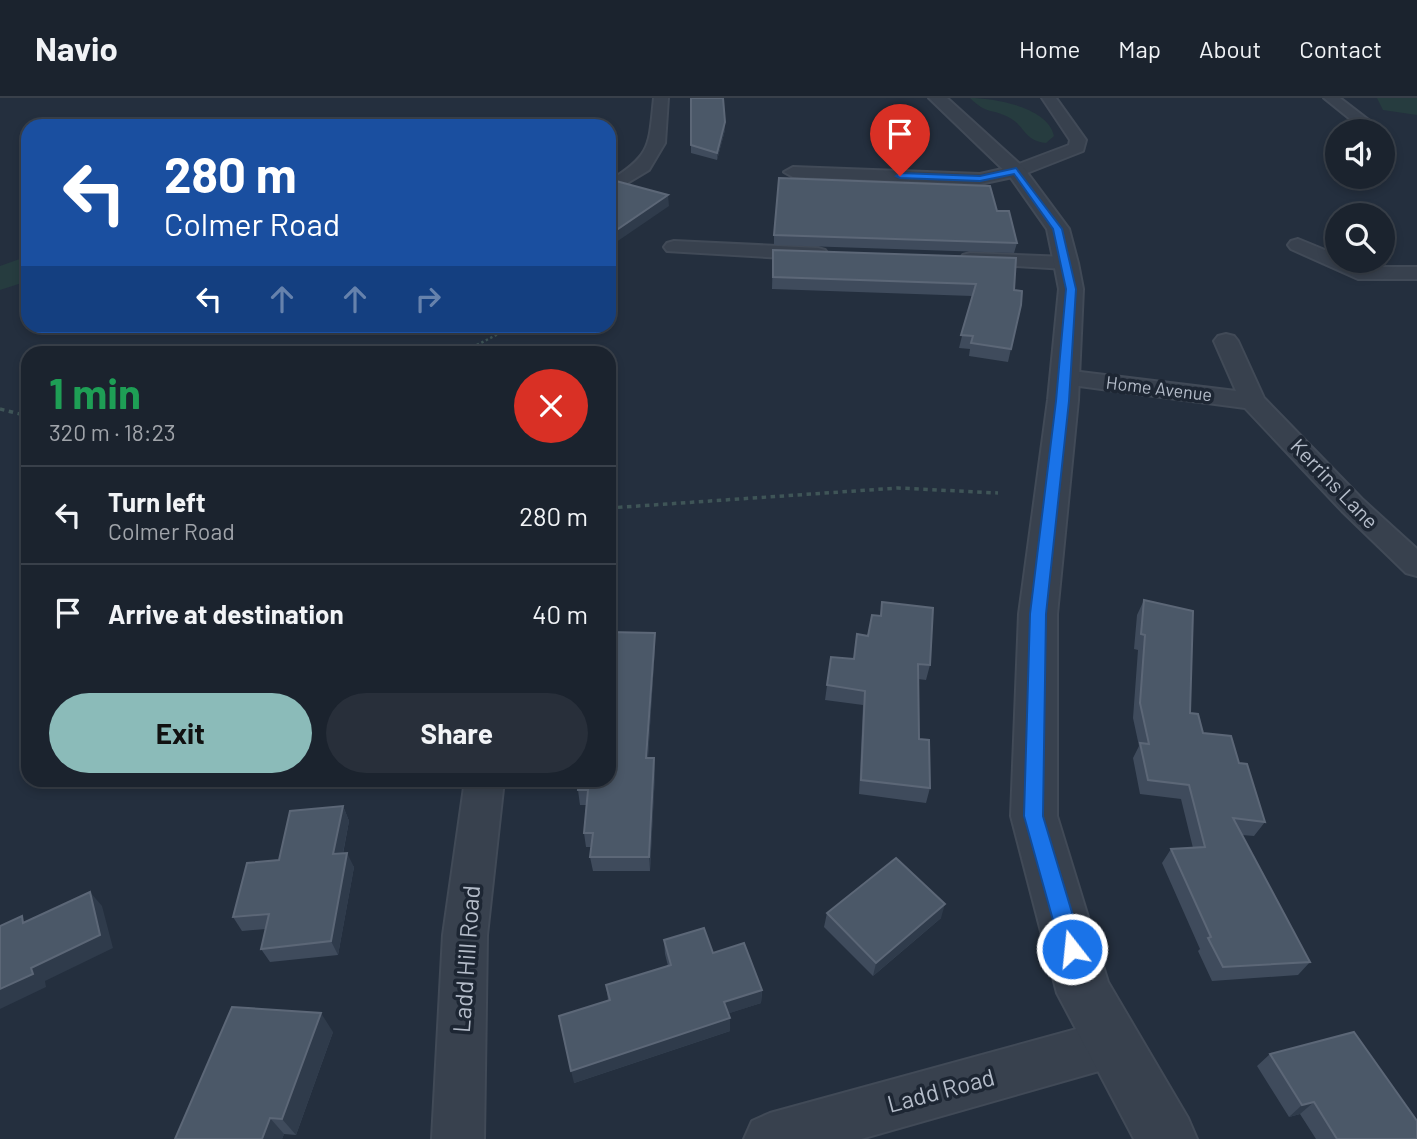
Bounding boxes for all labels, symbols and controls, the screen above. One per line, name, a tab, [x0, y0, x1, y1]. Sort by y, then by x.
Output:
text: Navio	[35, 28, 118, 68]
text: Home	[1019, 34, 1080, 63]
text: Map	[1118, 34, 1161, 63]
text: About	[1199, 34, 1261, 63]
text: Contact	[1299, 34, 1382, 63]
pin	[870, 104, 930, 176]
icon: arrive	[881, 115, 919, 153]
map controls	[1325, 119, 1395, 273]
button: sound	[1325, 119, 1395, 189]
text: 280 m	[164, 144, 297, 203]
icon: left	[49, 147, 140, 238]
button: search	[1325, 203, 1395, 273]
text: Colmer Road	[164, 204, 340, 242]
icon: left	[190, 280, 228, 318]
icon: ahead	[263, 280, 301, 318]
icon: ahead	[336, 280, 374, 318]
icon: right	[409, 280, 447, 318]
text: 1 min	[49, 367, 141, 417]
button: close	[514, 369, 588, 443]
street label: Home Avenue	[1105, 371, 1213, 405]
text: 320 m · 18:23	[49, 418, 176, 446]
street label: Kerrins Lane	[1286, 433, 1384, 533]
text: Turn left	[108, 486, 206, 517]
icon: left	[49, 496, 87, 534]
text: 280 m	[519, 500, 588, 531]
text: Colmer Road	[108, 517, 235, 545]
icon: arrive	[49, 594, 87, 632]
text: Arrive at destination	[108, 598, 344, 629]
text: 40 m	[532, 598, 588, 629]
button: Exit	[49, 693, 312, 773]
button: Share	[326, 693, 588, 773]
street label: Ladd Hill Road	[446, 884, 485, 1034]
position arrow	[1035, 912, 1109, 986]
street label: Ladd Road	[884, 1061, 997, 1118]

